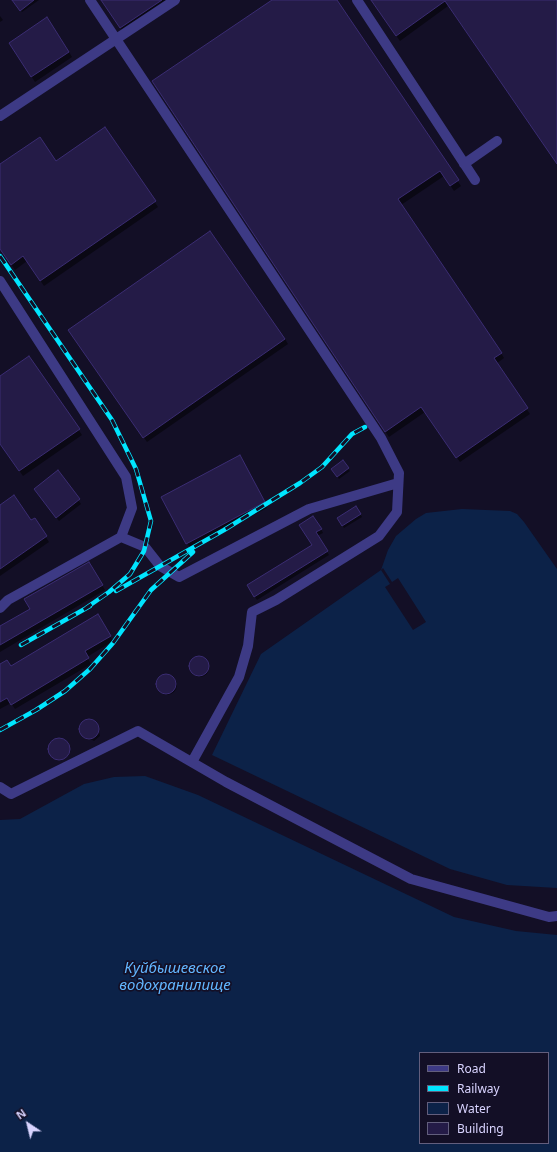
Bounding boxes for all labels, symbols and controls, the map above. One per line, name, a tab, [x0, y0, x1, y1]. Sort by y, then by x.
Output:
water label: Куйбышевское водохранилище	[119, 960, 231, 995]
legend	[419, 1052, 549, 1144]
text: Road	[457, 1060, 486, 1077]
text: Railway	[457, 1080, 500, 1097]
text: Water	[457, 1100, 491, 1117]
north arrow	[8, 1104, 48, 1144]
text: N	[13, 1105, 29, 1122]
text: Building	[457, 1120, 504, 1137]

